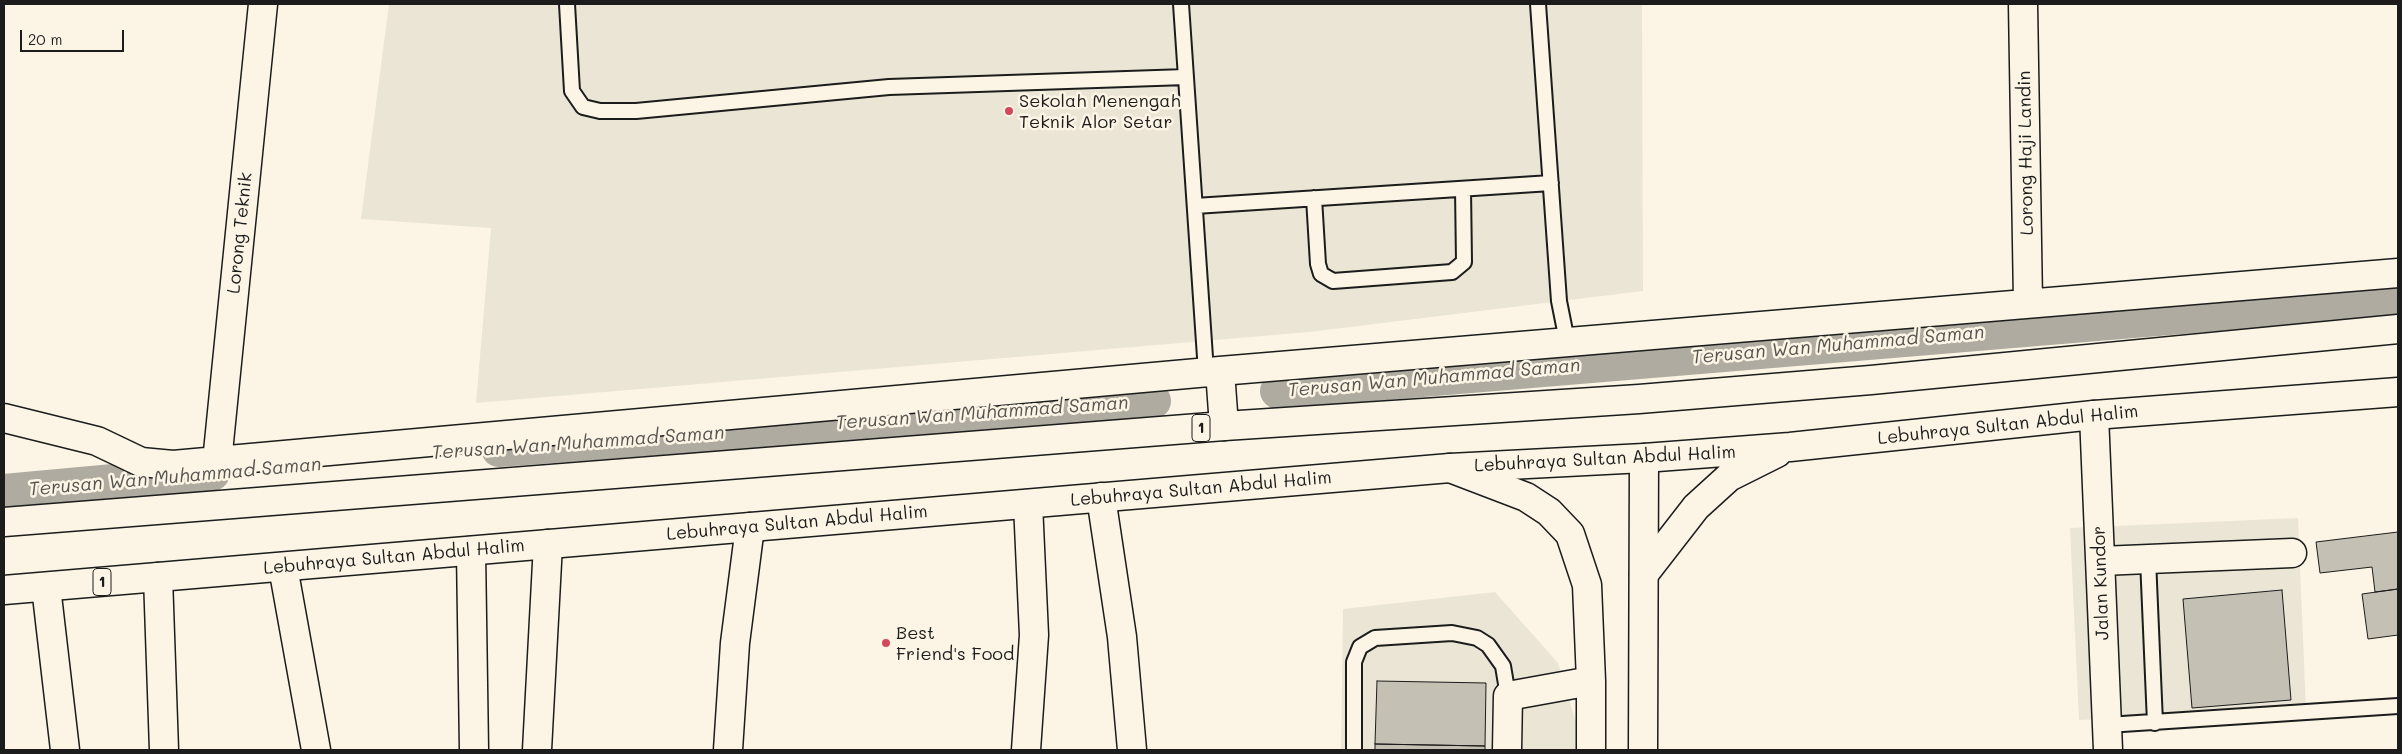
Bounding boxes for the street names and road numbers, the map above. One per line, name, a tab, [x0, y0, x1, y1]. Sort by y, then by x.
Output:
street label: Lorong Haji Landin	[2014, 70, 2038, 236]
street label: Lorong Teknik	[223, 171, 257, 295]
street label: Lebuhraya Sultan Abdul Halim	[1877, 401, 2139, 449]
road number: 1	[1192, 414, 1210, 442]
street label: Lebuhraya Sultan Abdul Halim	[1474, 441, 1736, 477]
street label: Lebuhraya Sultan Abdul Halim	[1070, 467, 1332, 511]
street label: Lebuhraya Sultan Abdul Halim	[666, 501, 928, 545]
street label: Jalan Kundor	[2088, 525, 2114, 641]
street label: Lebuhraya Sultan Abdul Halim	[263, 535, 525, 579]
road number: 1	[93, 568, 111, 596]

